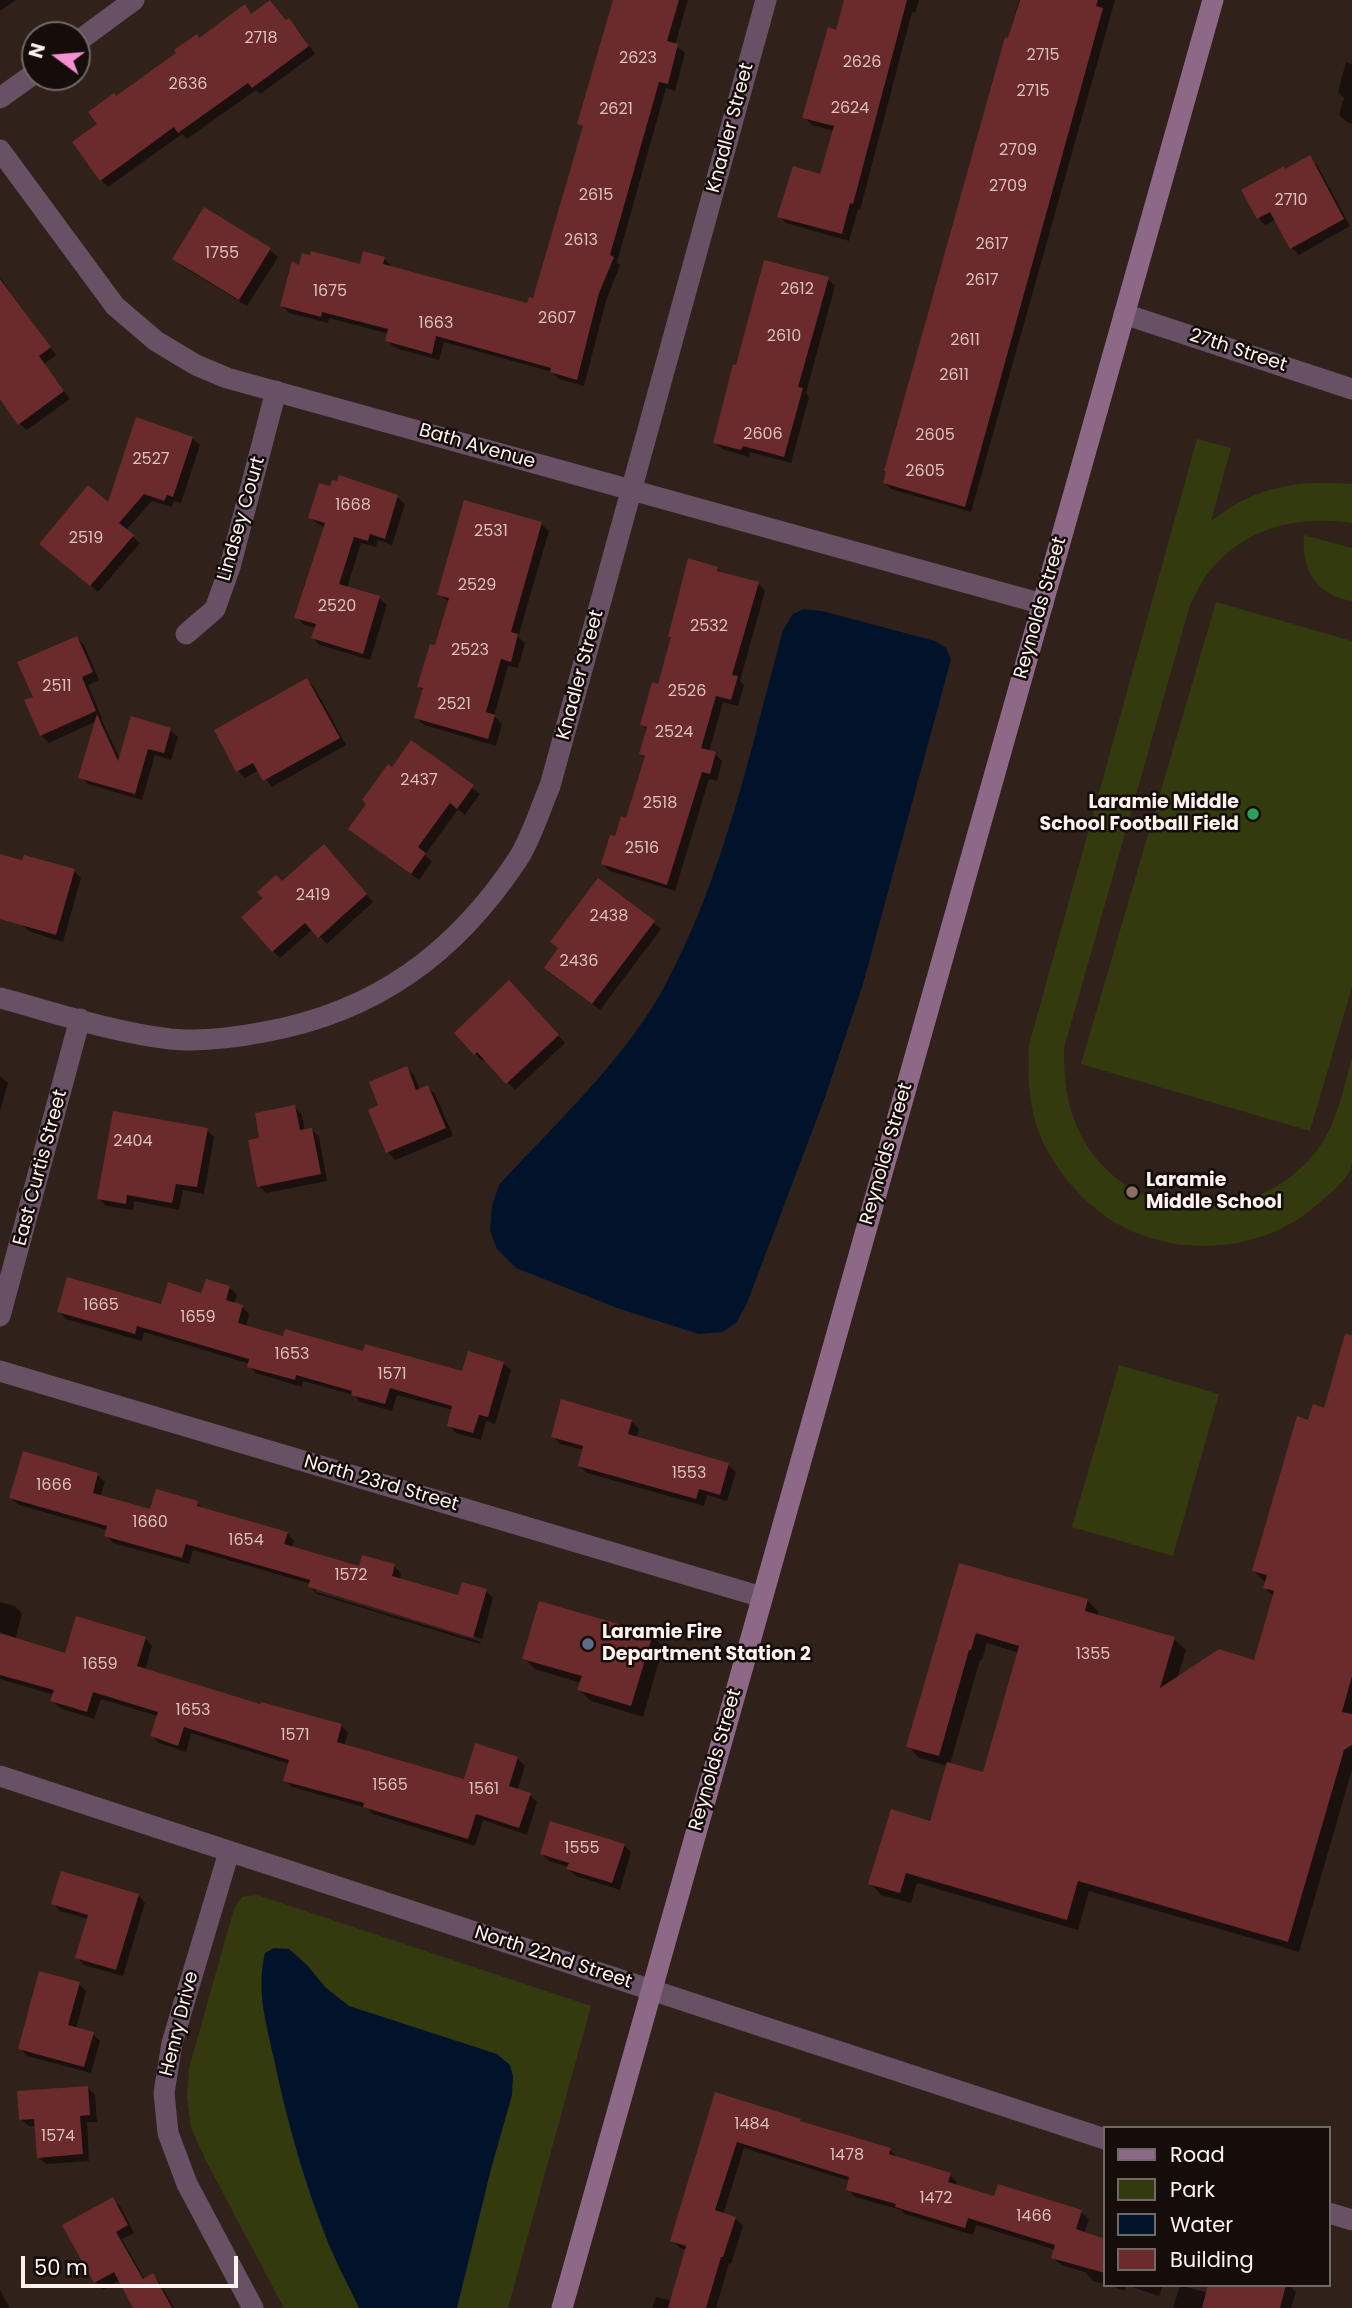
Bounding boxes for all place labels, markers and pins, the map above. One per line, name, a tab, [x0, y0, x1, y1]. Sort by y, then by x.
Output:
place label: Laramie Middle School Football Field	[1040, 792, 1239, 836]
marker: Laramie Middle School Football Field	[1245, 806, 1261, 822]
place label: Laramie Middle School	[1146, 1170, 1282, 1214]
marker: Laramie Middle School	[1124, 1184, 1140, 1200]
place label: Laramie Fire Department Station 2	[602, 1622, 811, 1666]
marker: Laramie Fire Department Station 2	[580, 1636, 596, 1652]

